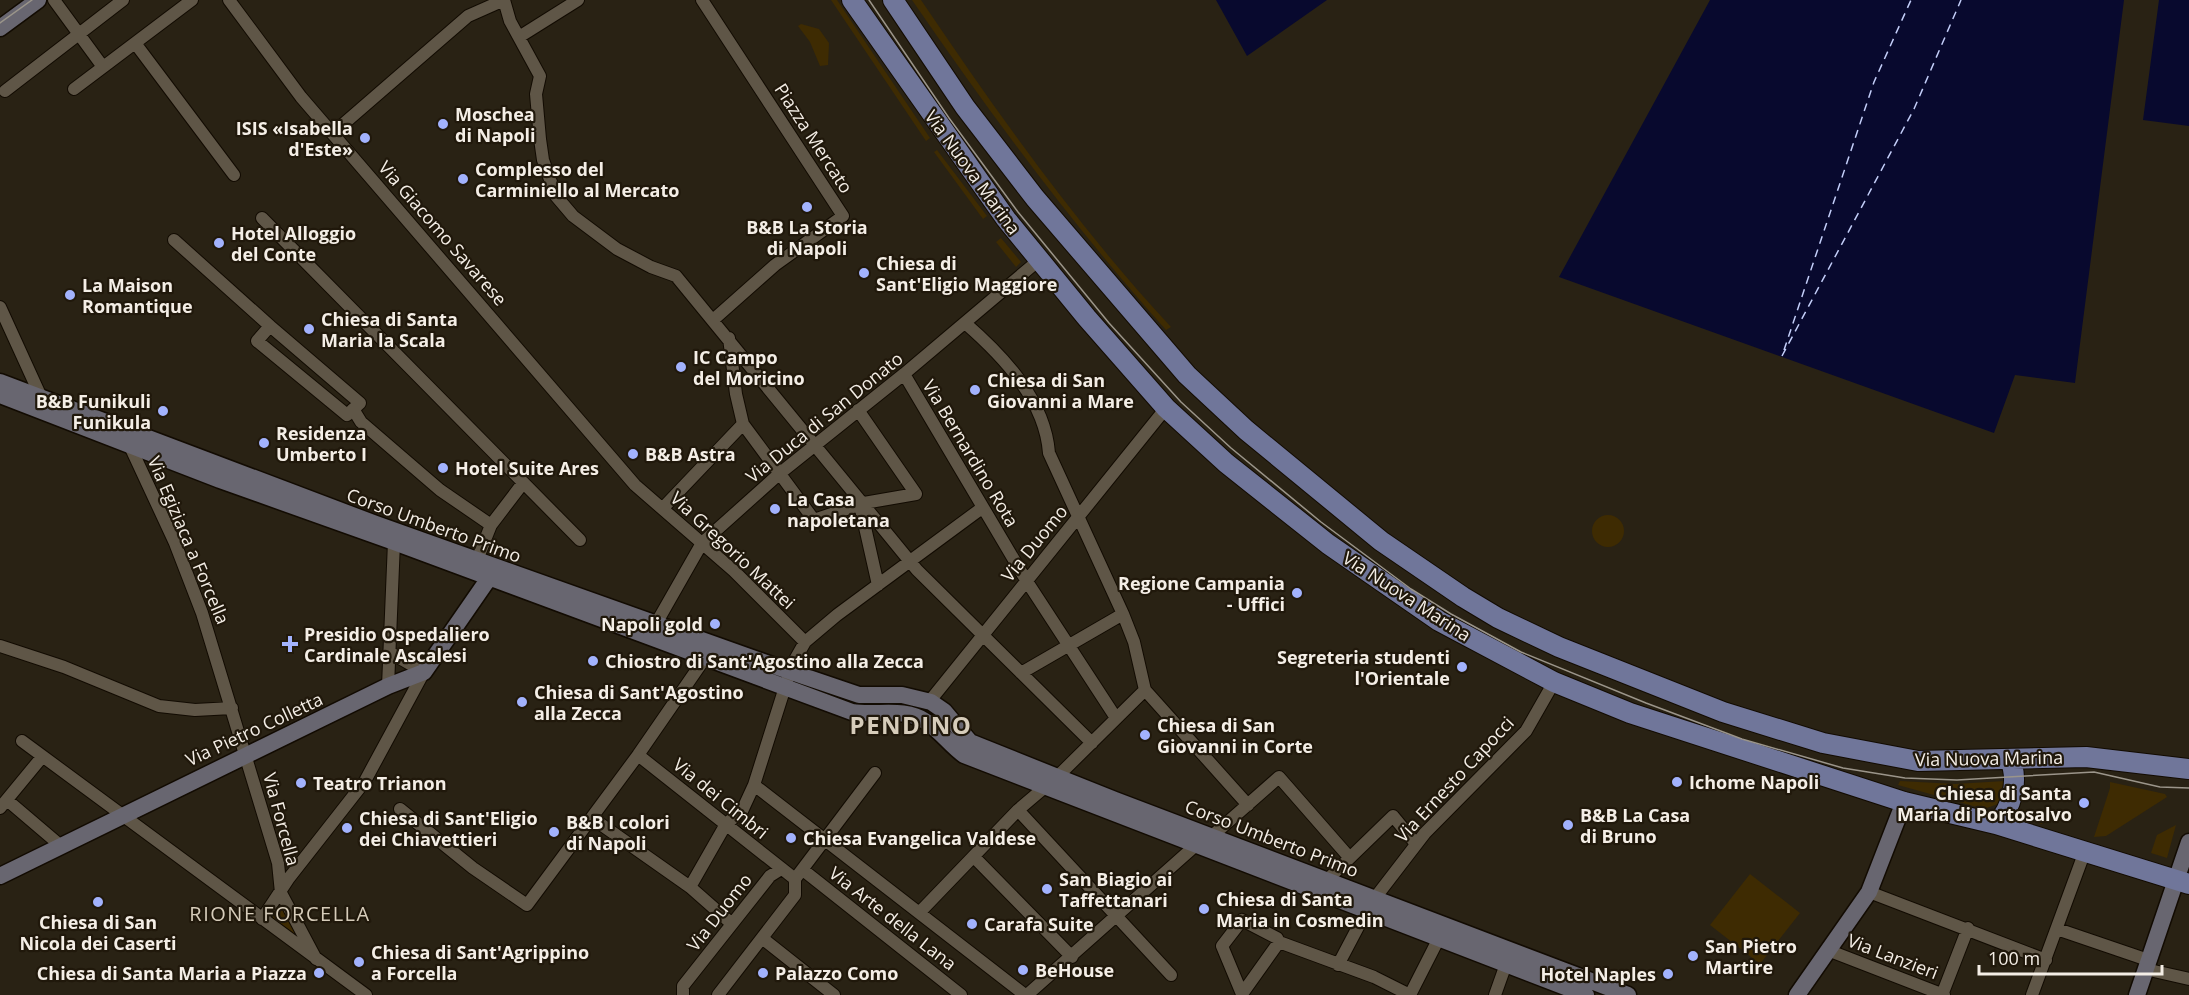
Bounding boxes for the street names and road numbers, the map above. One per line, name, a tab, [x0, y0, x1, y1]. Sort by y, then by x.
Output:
street label: Piazza Mercato	[770, 78, 858, 198]
street label: Via Nuova Marina	[920, 105, 1026, 239]
street label: Via Giacomo Savarese	[374, 156, 512, 310]
street label: Via Duca di San Donato	[741, 346, 907, 488]
street label: Via Bernardino Rota	[917, 375, 1025, 531]
street label: Via Egiziaca a Forcella	[143, 452, 235, 628]
street label: Corso Umberto Primo	[343, 482, 525, 568]
street label: Via Gregorio Mattei	[666, 486, 800, 614]
street label: Via Duomo	[996, 500, 1072, 586]
street label: Via Nuova Marina	[1338, 546, 1476, 646]
street label: Via Pietro Colletta	[181, 687, 327, 771]
street label: Via Ernesto Capocci	[1389, 711, 1519, 847]
street label: Via Nuova Marina	[1915, 745, 2063, 771]
street label: Via dei Cimbri	[668, 752, 774, 844]
street label: Via Forcella	[258, 770, 306, 868]
street label: Corso Umberto Primo	[1182, 794, 1362, 882]
street label: Via Arte della Lana	[824, 861, 962, 975]
street label: Via Duomo	[681, 868, 757, 956]
street label: Via Lanzieri	[1844, 928, 1942, 984]

